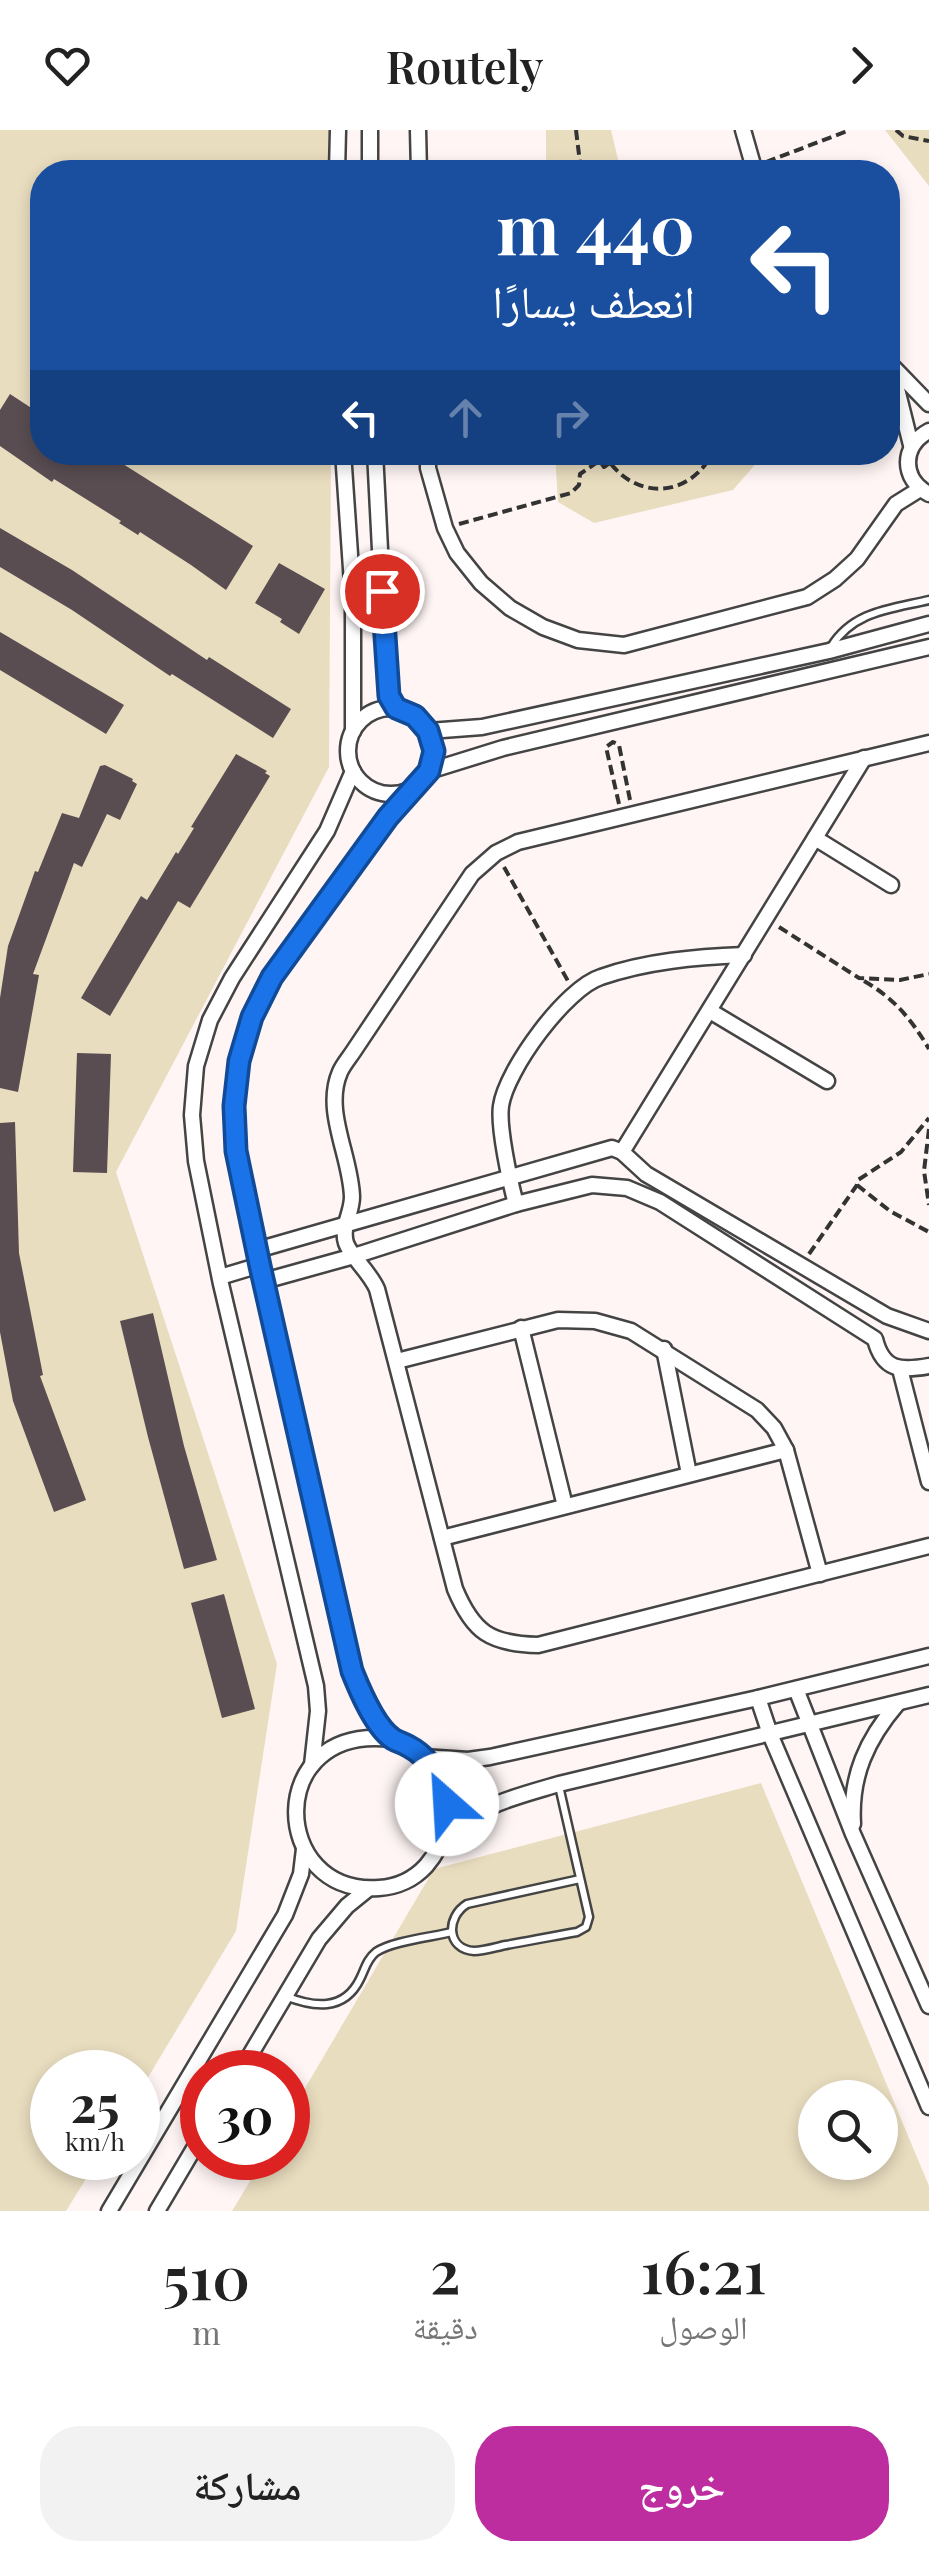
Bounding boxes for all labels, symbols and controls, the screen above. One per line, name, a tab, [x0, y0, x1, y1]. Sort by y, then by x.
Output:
text: Routely	[386, 35, 543, 95]
icon: heart	[40, 38, 95, 93]
icon: forward	[834, 38, 889, 93]
text: 440 m	[496, 179, 695, 273]
icon: left	[730, 200, 860, 330]
text: انعطف يسارًا	[492, 269, 695, 329]
icon: left	[333, 390, 388, 445]
icon: ahead	[438, 390, 493, 445]
icon: right	[543, 390, 598, 445]
pin	[340, 549, 425, 634]
icon: arrive	[355, 564, 410, 619]
position arrow	[395, 1752, 499, 1856]
speed limit sign: 30	[180, 2050, 310, 2180]
text: 25	[70, 2069, 120, 2136]
map controls	[798, 2080, 898, 2180]
button: search	[798, 2080, 898, 2180]
text: km/h	[65, 2124, 125, 2157]
text: 2	[430, 2229, 461, 2309]
text: 16:21	[641, 2229, 766, 2309]
text: 510	[163, 2235, 250, 2315]
text: دقيقة	[413, 2304, 478, 2347]
text: الوصول	[659, 2304, 748, 2347]
text: m	[192, 2310, 221, 2353]
button: مشاركة	[40, 2426, 455, 2541]
button: خروج	[475, 2426, 889, 2541]

